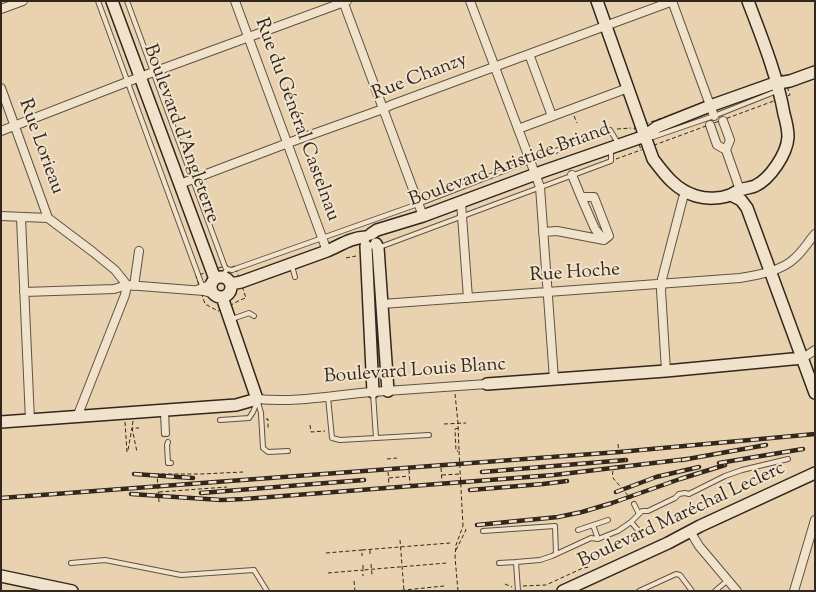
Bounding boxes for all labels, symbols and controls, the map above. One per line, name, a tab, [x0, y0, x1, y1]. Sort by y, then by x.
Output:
street label: Rue du Général Castelnau	[249, 15, 343, 225]
street label: Boulevard d'Angleterre	[137, 41, 223, 227]
street label: Rue Chanzy	[369, 49, 471, 107]
street label: Rue Lorieau	[12, 96, 68, 198]
street label: Boulevard Aristide Briand	[406, 119, 614, 213]
street label: Rue Hoche	[529, 259, 621, 289]
street label: Boulevard Louis Blanc	[323, 354, 507, 390]
street label: Boulevard Maréchal Leclerc	[575, 458, 789, 574]

